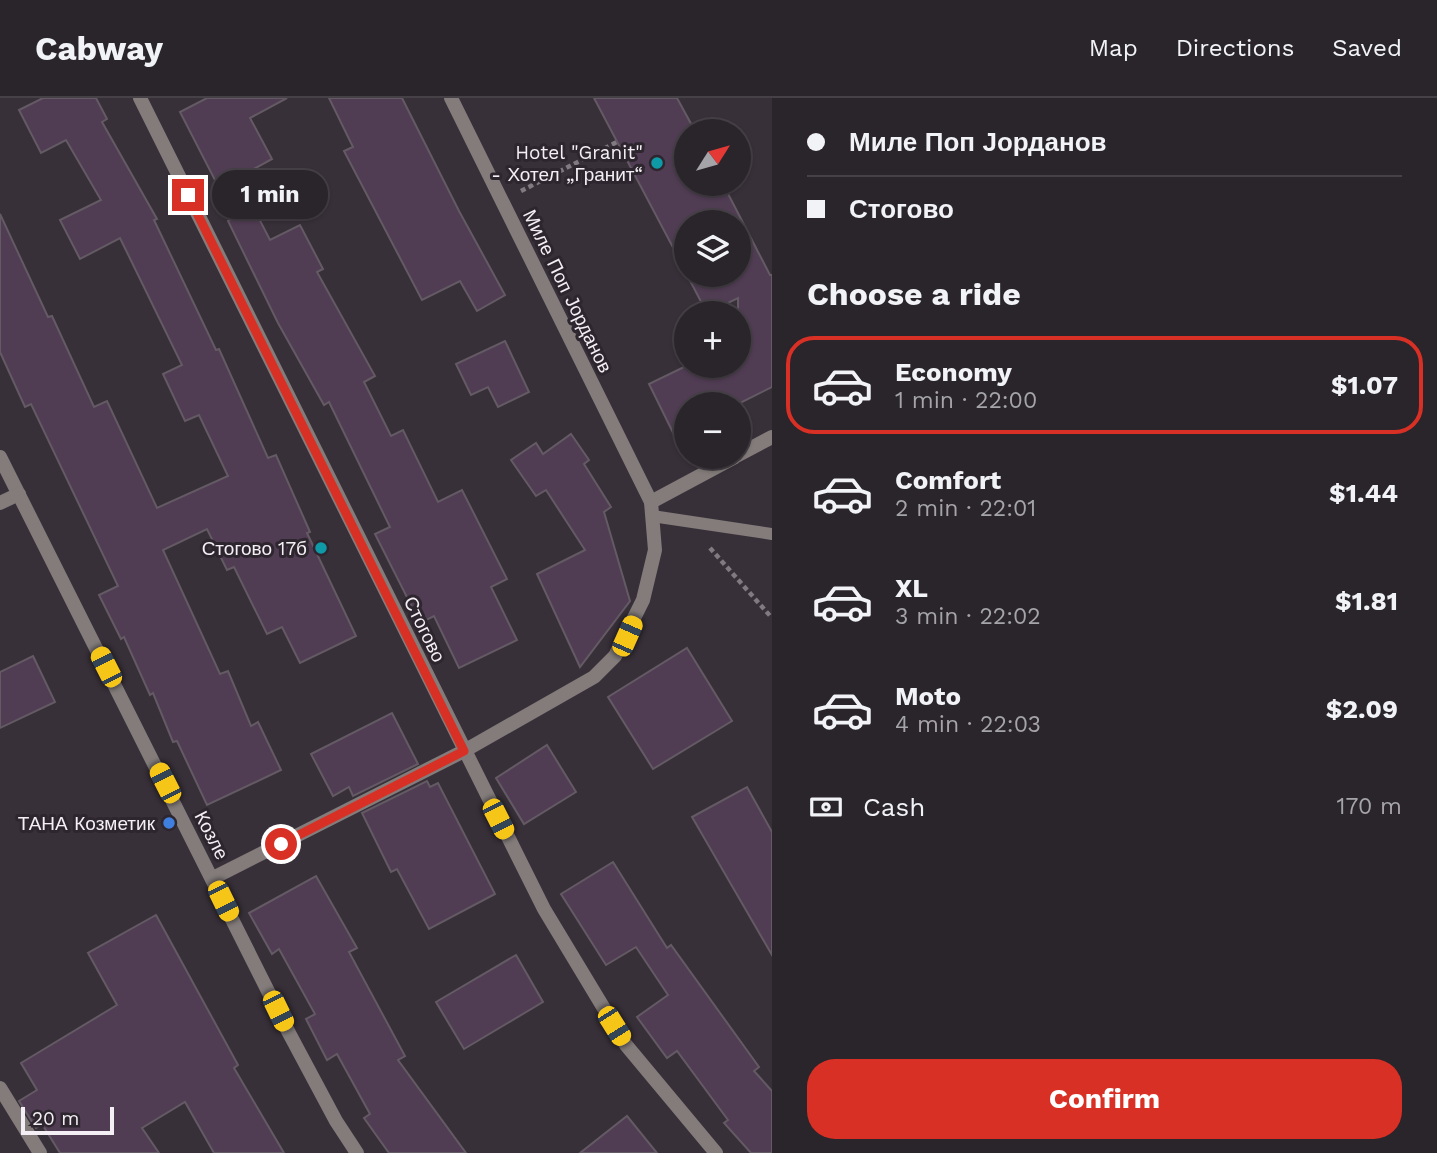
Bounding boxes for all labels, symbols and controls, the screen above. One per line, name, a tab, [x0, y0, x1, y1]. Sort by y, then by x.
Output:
text: Cabway	[35, 29, 163, 68]
text: Map	[1089, 34, 1138, 62]
text: Directions	[1176, 34, 1294, 62]
text: Saved	[1332, 34, 1402, 62]
north arrow	[674, 119, 751, 196]
map controls	[674, 119, 751, 469]
text: Миле Поп Јорданов	[849, 127, 1107, 157]
place label: Hotel "Granit" - Хотел „Гранит“	[491, 141, 643, 186]
marker: Hotel "Granit" - Хотел „Гранит“	[649, 155, 665, 171]
callout: 1 min	[212, 170, 328, 220]
route end	[172, 179, 204, 211]
text: 1 min	[240, 181, 300, 208]
text: Стогово	[849, 194, 954, 224]
street label: Миле Поп Јорданов	[518, 206, 617, 377]
button: layers	[674, 210, 751, 287]
text: Choose a ride	[807, 275, 1021, 313]
button: +	[674, 301, 751, 378]
icon: car	[811, 354, 874, 417]
text: Economy	[895, 357, 1012, 387]
text: $1.07	[1331, 370, 1398, 400]
text: 1 min · 22:00	[895, 387, 1037, 414]
button: −	[674, 392, 751, 469]
icon: car	[811, 462, 874, 525]
text: Comfort	[895, 465, 1001, 495]
text: $1.44	[1329, 478, 1398, 508]
text: 2 min · 22:01	[895, 495, 1036, 522]
place label: Стогово 17б	[202, 537, 307, 560]
marker: Стогово 17б	[313, 540, 329, 556]
icon: car	[811, 570, 874, 633]
text: XL	[895, 573, 928, 603]
text: $1.81	[1335, 586, 1398, 616]
street label: Стогово	[399, 593, 450, 666]
text: 3 min · 22:02	[895, 603, 1041, 630]
car	[609, 613, 646, 659]
car	[88, 644, 125, 690]
icon: car	[811, 678, 874, 741]
text: Moto	[895, 681, 961, 711]
text: $2.09	[1326, 694, 1398, 724]
text: 4 min · 22:03	[895, 711, 1041, 738]
car	[147, 760, 184, 806]
icon: cash	[807, 788, 845, 826]
text: Cash	[863, 792, 925, 822]
text: 170 m	[1337, 793, 1402, 820]
car	[480, 796, 517, 842]
street label: Козле	[190, 807, 234, 863]
place label: ТАНА Козметик	[18, 812, 156, 835]
marker: ТАНА Козметик	[161, 815, 177, 831]
route start	[265, 828, 297, 860]
car	[205, 878, 242, 924]
car	[260, 988, 297, 1034]
car	[594, 1003, 635, 1049]
button: Confirm	[807, 1059, 1402, 1139]
scale bar	[21, 1104, 114, 1136]
text: 20 m	[32, 1107, 79, 1130]

